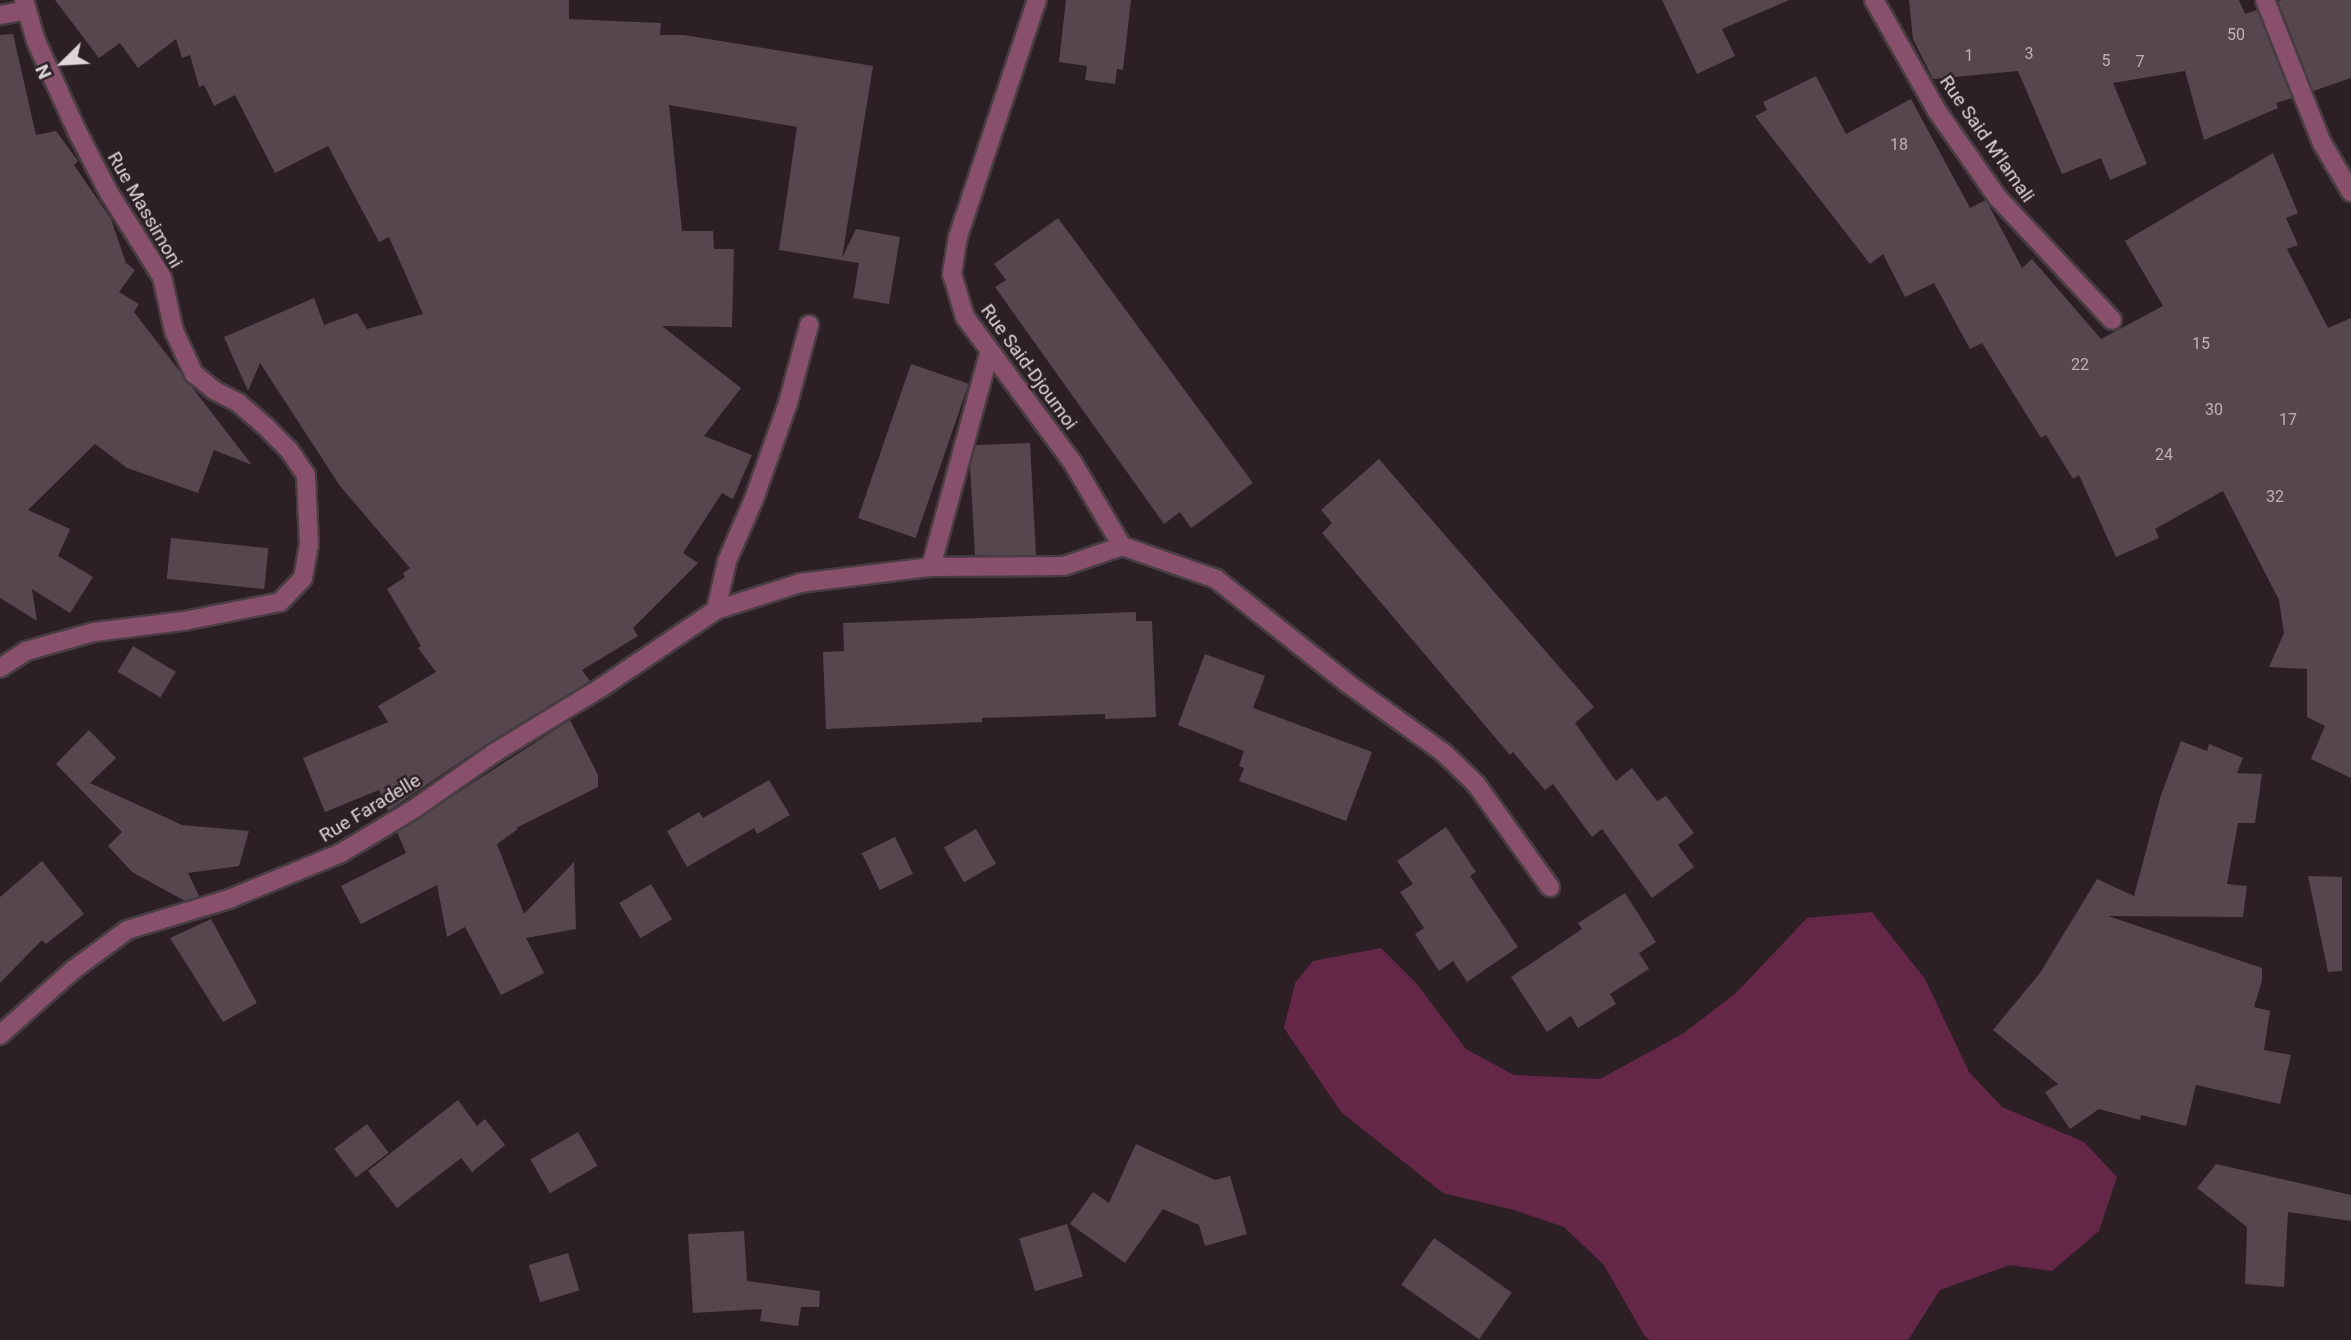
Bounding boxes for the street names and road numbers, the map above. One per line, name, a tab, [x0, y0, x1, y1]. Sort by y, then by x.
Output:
street label: Rue Said M'lamali	[1935, 71, 2039, 207]
street label: Rue Massimoni	[102, 148, 188, 272]
street label: Rue Said-Djoumoi	[976, 300, 1082, 434]
street label: Rue Faradelle	[315, 769, 425, 847]

